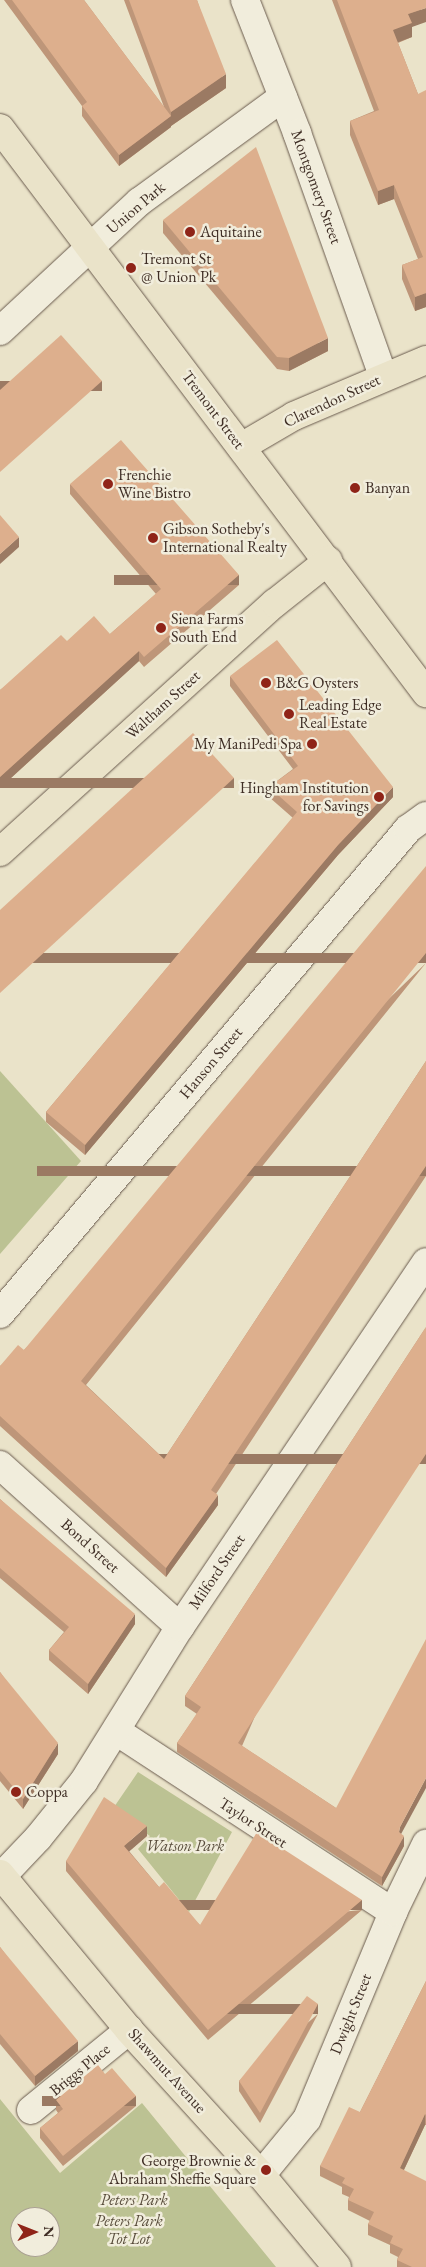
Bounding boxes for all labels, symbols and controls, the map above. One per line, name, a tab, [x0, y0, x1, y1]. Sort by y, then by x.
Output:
street label: Montgomery Street	[286, 127, 346, 247]
street label: Union Park	[103, 178, 169, 238]
place label: Aquitaine	[200, 222, 262, 242]
marker: Aquitaine	[184, 226, 196, 238]
place label: Tremont St @ Union Pk	[141, 249, 216, 287]
marker: Tremont St @ Union Pk	[125, 262, 137, 274]
street label: Tremont Street	[177, 367, 249, 453]
street label: Clarendon Street	[281, 370, 383, 432]
place label: Frenchie Wine Bistro	[118, 465, 191, 503]
marker: Frenchie Wine Bistro	[102, 478, 114, 490]
place label: Banyan	[365, 478, 410, 498]
marker: Banyan	[349, 482, 361, 494]
place label: Gibson Sotheby's International Realty	[163, 519, 287, 557]
marker: Gibson Sotheby's International Realty	[147, 532, 159, 544]
place label: Siena Farms South End	[171, 609, 244, 647]
marker: Siena Farms South End	[155, 622, 167, 634]
street label: Waltham Street	[122, 667, 204, 743]
place label: B&G Oysters	[276, 673, 359, 693]
marker: B&G Oysters	[260, 677, 272, 689]
place label: Leading Edge Real Estate	[299, 695, 382, 733]
marker: Leading Edge Real Estate	[283, 708, 295, 720]
place label: My ManiPedi Spa	[194, 734, 302, 754]
marker: My ManiPedi Spa	[306, 738, 318, 750]
place label: Hingham Institution for Savings	[240, 778, 369, 816]
marker: Hingham Institution for Savings	[373, 791, 385, 803]
street label: Hanson Street	[175, 1023, 247, 1103]
street label: Bond Street	[57, 1515, 123, 1577]
street label: Milford Street	[185, 1531, 249, 1613]
place label: Coppa	[26, 1782, 68, 1802]
marker: Coppa	[10, 1786, 22, 1798]
street label: Taylor Street	[215, 1794, 291, 1852]
park label: Watson Park	[146, 1836, 224, 1856]
street label: Dwight Street	[326, 1971, 376, 2057]
street label: Shawmut Avenue	[124, 2025, 210, 2117]
street label: Briggs Place	[46, 2040, 114, 2100]
place label: George Brownie & Abraham Sheffie Square	[109, 2151, 256, 2189]
marker: George Brownie & Abraham Sheffie Square	[260, 2164, 272, 2176]
park label: Peters Park	[100, 2190, 168, 2210]
north arrow	[10, 2207, 60, 2257]
park label: Peters Park Tot Lot	[95, 2211, 163, 2249]
text: N	[40, 2226, 58, 2238]

